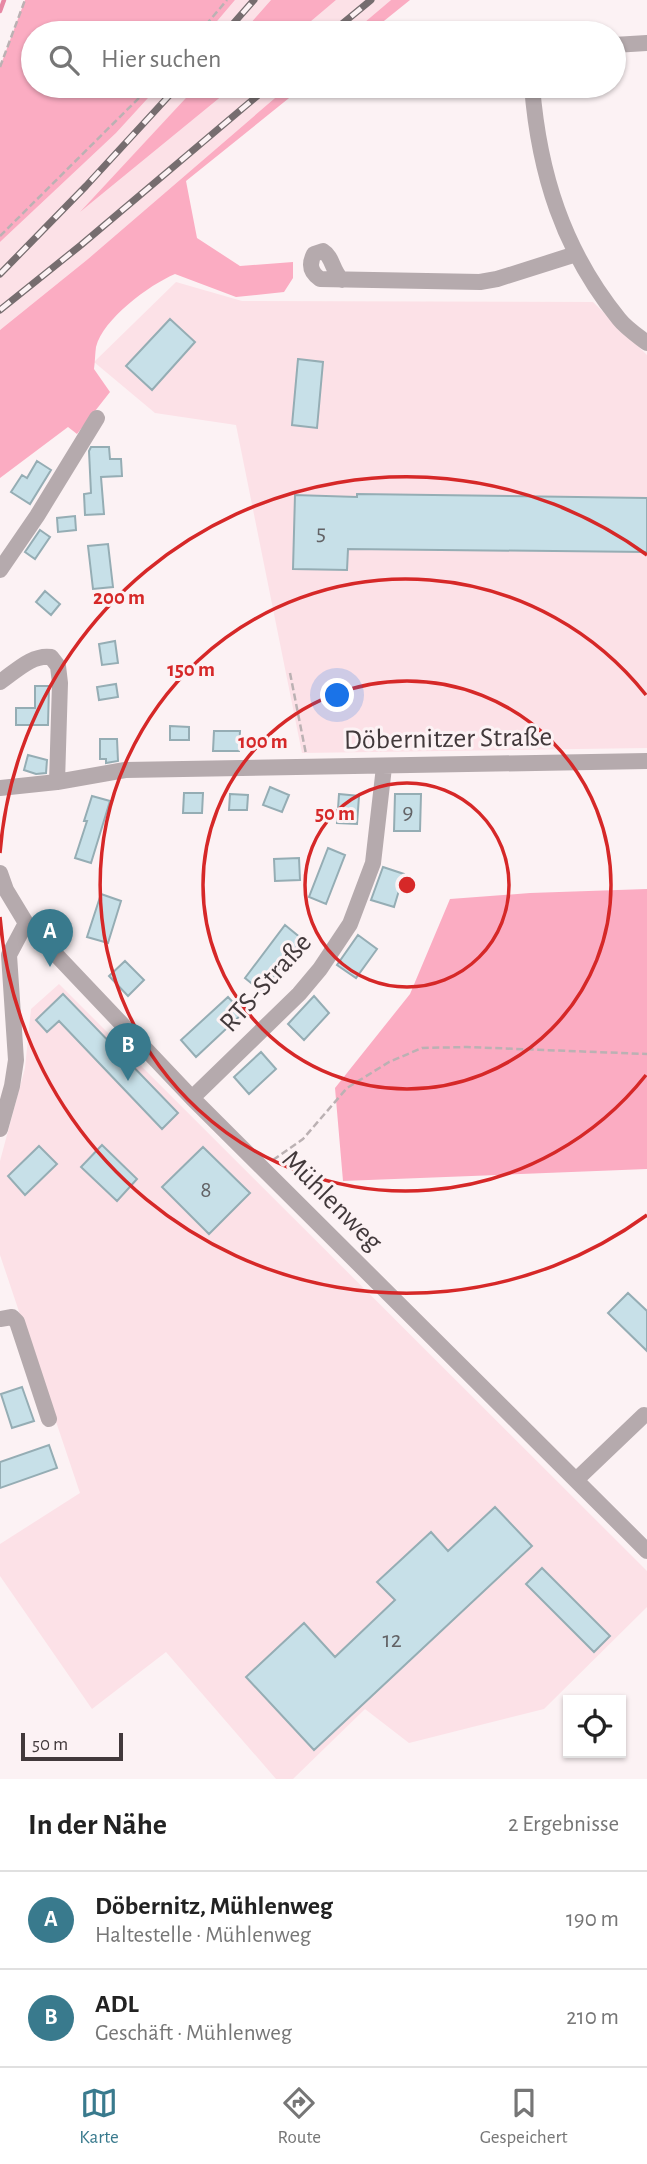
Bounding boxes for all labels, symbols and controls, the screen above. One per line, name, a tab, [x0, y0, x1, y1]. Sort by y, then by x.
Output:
search box	[21, 21, 626, 98]
icon: search	[45, 41, 83, 79]
text: Hier suchen	[101, 46, 222, 72]
house number: 5	[316, 521, 326, 545]
text: 200 m	[93, 587, 145, 608]
text: 150 m	[167, 659, 215, 680]
your location	[320, 678, 354, 712]
street label: Döbernitzer Straße	[344, 723, 552, 755]
text: 100 m	[238, 731, 288, 752]
house number: 9	[402, 800, 414, 824]
text: 50 m	[315, 803, 355, 824]
centre of rings	[395, 873, 419, 897]
pin: A	[27, 909, 73, 967]
street label: RTS-Straße	[215, 928, 317, 1038]
pin: B	[105, 1023, 151, 1081]
street label: Mühlenweg	[277, 1146, 388, 1257]
house number: 8	[200, 1178, 212, 1202]
house number: 12	[382, 1628, 402, 1652]
map controls	[563, 1695, 626, 1758]
button: locate	[563, 1695, 626, 1758]
scale bar	[21, 1730, 122, 1762]
text: 50 m	[32, 1735, 68, 1754]
text: In der Nähe	[28, 1810, 167, 1840]
text: 2 Ergebnisse	[508, 1813, 619, 1836]
text: Döbernitz, Mühlenweg	[95, 1893, 333, 1919]
text: A	[44, 1908, 58, 1931]
text: 190 m	[566, 1908, 619, 1931]
text: Haltestelle · Mühlenweg	[95, 1924, 311, 1947]
text: ADL	[95, 1991, 139, 2017]
text: B	[44, 2006, 58, 2029]
text: 210 m	[566, 2006, 619, 2029]
text: Geschäft · Mühlenweg	[95, 2022, 292, 2045]
tab: Karte	[79, 2084, 119, 2149]
tab: Route	[278, 2084, 321, 2149]
tab: Gespeichert	[480, 2084, 568, 2149]

